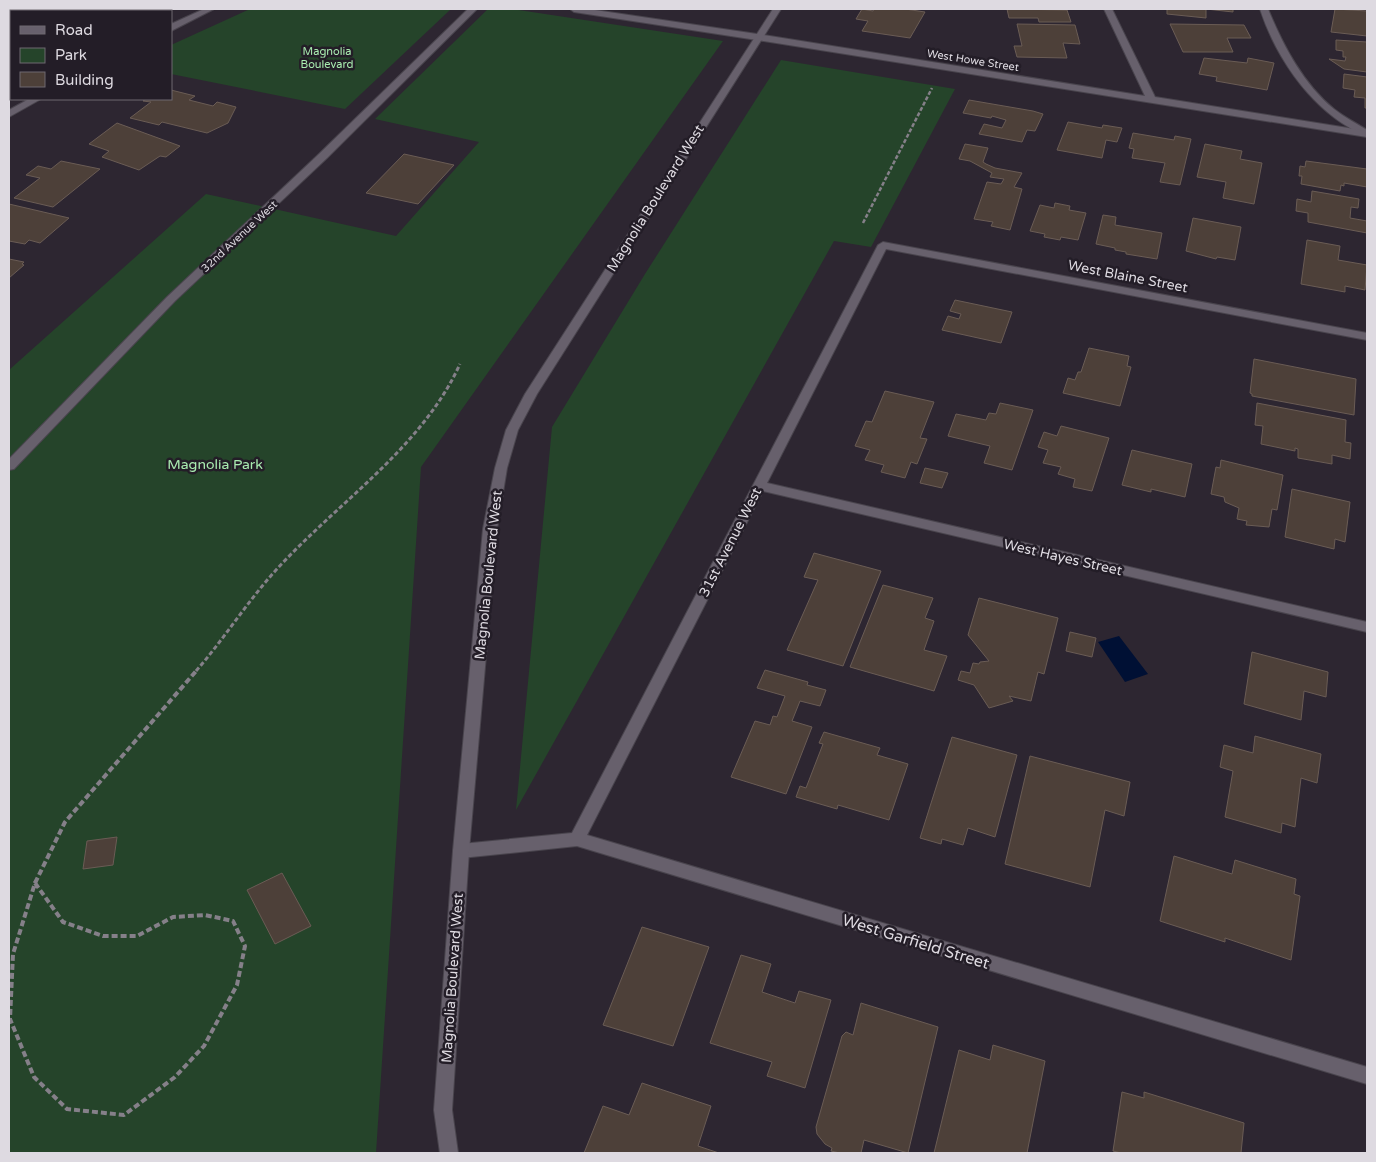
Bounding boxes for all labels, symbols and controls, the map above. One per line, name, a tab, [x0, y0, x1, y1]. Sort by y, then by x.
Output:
legend	[10, 10, 172, 100]
text: Road	[55, 21, 93, 39]
park label: Magnolia Boulevard	[301, 45, 353, 71]
text: Park	[55, 46, 87, 64]
street label: West Howe Street	[926, 47, 1020, 74]
text: Building	[55, 71, 114, 89]
street label: Magnolia Boulevard West	[603, 121, 708, 275]
street label: 32nd Avenue West	[199, 198, 280, 275]
street label: West Blaine Street	[1067, 257, 1190, 297]
park label: Magnolia Park	[167, 456, 263, 473]
street label: 31st Avenue West	[696, 484, 766, 600]
street label: Magnolia Boulevard West	[471, 489, 506, 660]
street label: West Hayes Street	[1002, 536, 1124, 580]
street label: Magnolia Boulevard West	[438, 892, 467, 1063]
street label: West Garfield Street	[840, 910, 992, 974]

